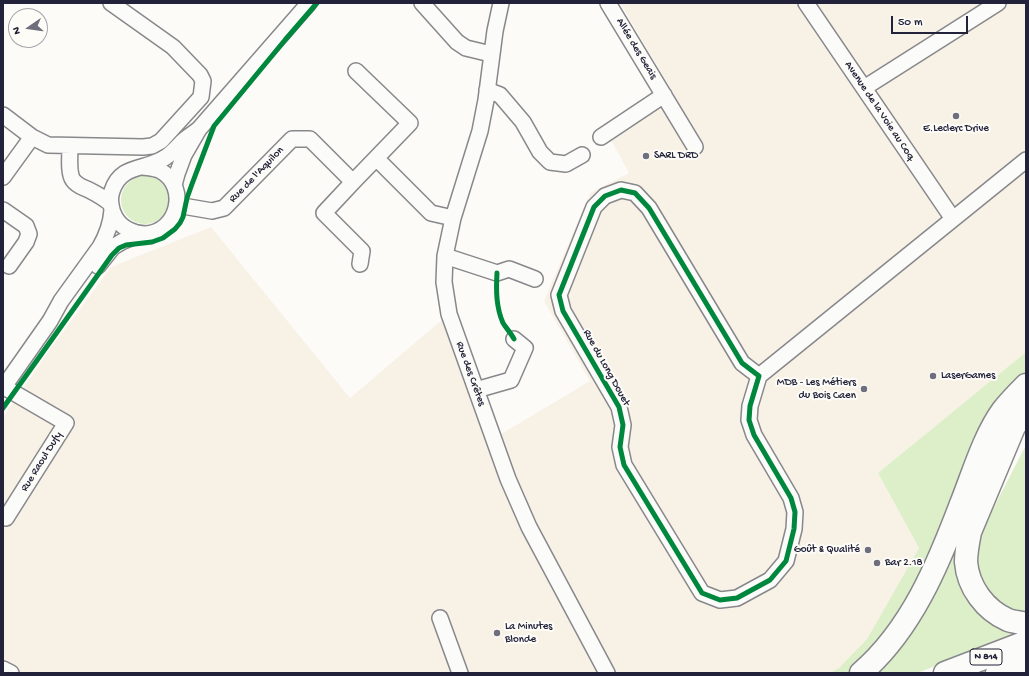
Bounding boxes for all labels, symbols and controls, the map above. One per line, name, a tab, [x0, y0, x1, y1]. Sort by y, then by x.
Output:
north arrow	[8, 8, 48, 48]
scale bar	[893, 8, 970, 34]
street label: Allée des Geais	[613, 16, 659, 82]
text: 50 m	[898, 16, 923, 30]
text: N	[11, 26, 24, 35]
street label: Avenue de la Voie au Coq	[841, 59, 917, 163]
marker: E.Leclerc Drive	[951, 111, 961, 121]
place label: E.Leclerc Drive	[923, 122, 989, 136]
street label: Rue de l'Aquilon	[227, 144, 287, 206]
place label: SARL DRD	[654, 149, 698, 163]
marker: SARL DRD	[641, 151, 651, 161]
street label: Rue du Long Douet	[580, 327, 632, 409]
street label: Rue des Crêtes	[452, 340, 488, 408]
place label: LaserGames	[941, 369, 995, 383]
marker: LaserGames	[928, 371, 938, 381]
place label: MDB - Les Métiers du Bois Caen	[777, 376, 856, 402]
marker: MDB - Les Métiers du Bois Caen	[859, 384, 869, 394]
street label: Rue Raoul Dufy	[18, 430, 66, 494]
place label: Goût & Qualité	[794, 543, 860, 557]
marker: Goût & Qualité	[863, 545, 873, 555]
place label: Bar 2.18	[885, 556, 923, 570]
marker: Bar 2.18	[872, 558, 882, 568]
place label: La Minutes Blonde	[505, 620, 552, 646]
marker: La Minutes Blonde	[492, 628, 502, 638]
road number: N 814	[970, 649, 1002, 665]

